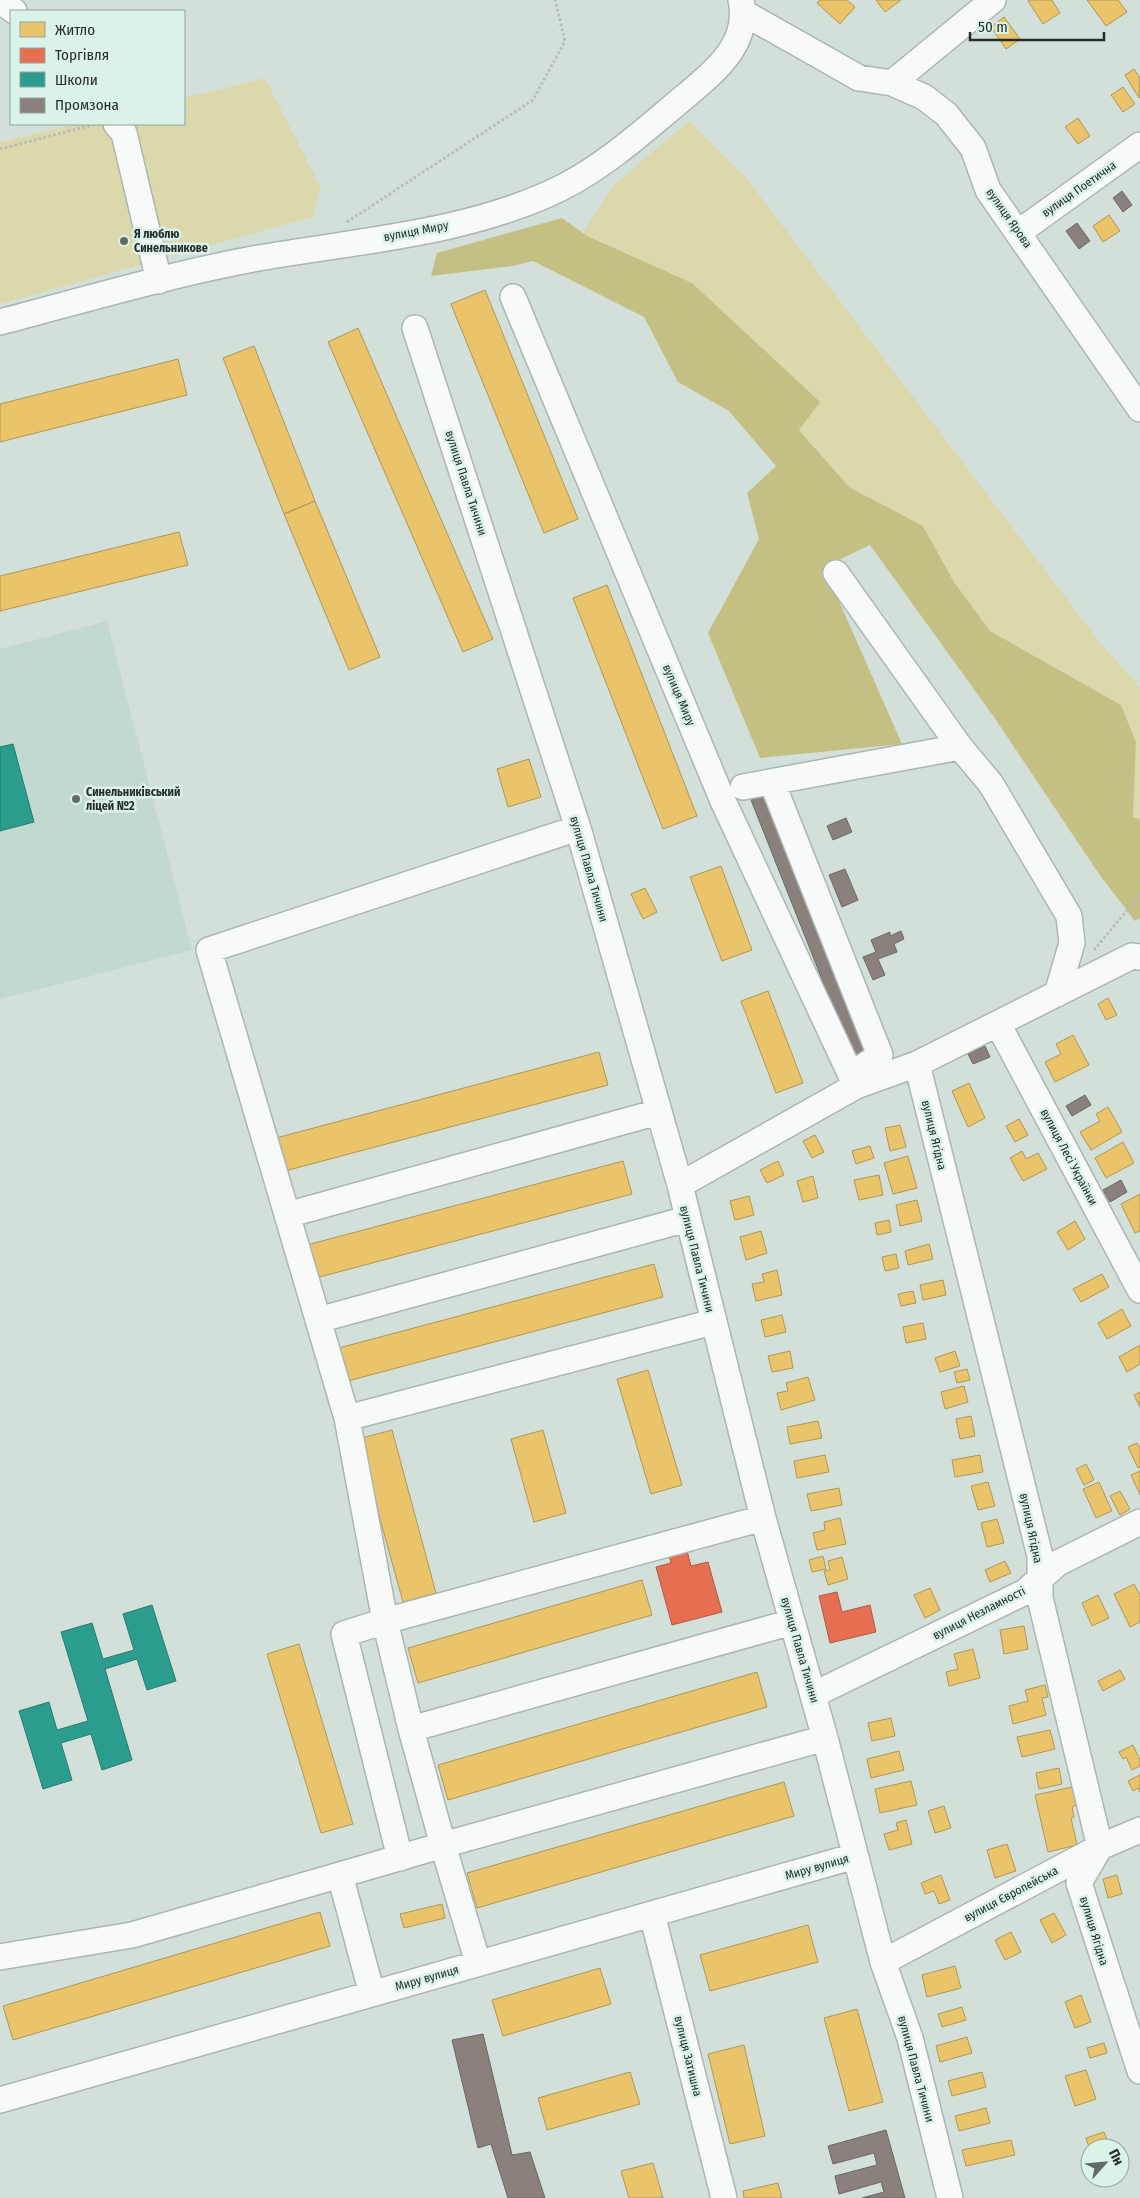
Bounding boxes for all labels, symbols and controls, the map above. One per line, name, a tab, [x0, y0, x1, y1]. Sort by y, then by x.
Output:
legend	[10, 10, 185, 125]
scale bar	[970, 10, 1104, 42]
text: 50 m	[978, 18, 1008, 36]
text: Житло	[55, 21, 95, 39]
text: Торгівля	[55, 46, 109, 64]
text: Школи	[55, 71, 98, 89]
text: Промзона	[55, 96, 119, 114]
street label: вулиця Поетична	[1039, 158, 1119, 220]
street label: вулиця Ярова	[983, 185, 1035, 251]
street label: вулиця Миру	[383, 218, 450, 244]
place label: Я люблю Синельникове	[134, 227, 208, 255]
marker: Я люблю Синельникове	[118, 235, 130, 247]
street label: вулиця Павла Тичини	[442, 429, 490, 537]
street label: вулиця Миру	[660, 662, 698, 728]
place label: Синельниківський ліцей №2	[86, 785, 180, 813]
marker: Синельниківський ліцей №2	[70, 793, 82, 805]
street label: вулиця Павла Тичини	[567, 814, 611, 924]
street label: вулиця Ягідна	[919, 1099, 949, 1171]
street label: вулиця Лесі Українки	[1038, 1106, 1100, 1208]
street label: вулиця Павла Тичини	[677, 1204, 717, 1314]
street label: вулиця Ягідна	[1017, 1492, 1045, 1564]
street label: вулиця Незламності	[930, 1584, 1028, 1642]
street label: вулиця Павла Тичини	[778, 1595, 822, 1705]
street label: Миру вулиця	[784, 1851, 850, 1883]
street label: вулиця Європейська	[962, 1863, 1060, 1925]
street label: вулиця Ягідна	[1077, 1895, 1111, 1967]
street label: Миру вулиця	[394, 1962, 460, 1994]
street label: вулиця Затишна	[671, 2014, 705, 2098]
street label: вулиця Павла Тичини	[895, 2014, 937, 2124]
north arrow	[1080, 2138, 1130, 2188]
text: Пн	[1105, 2146, 1127, 2168]

